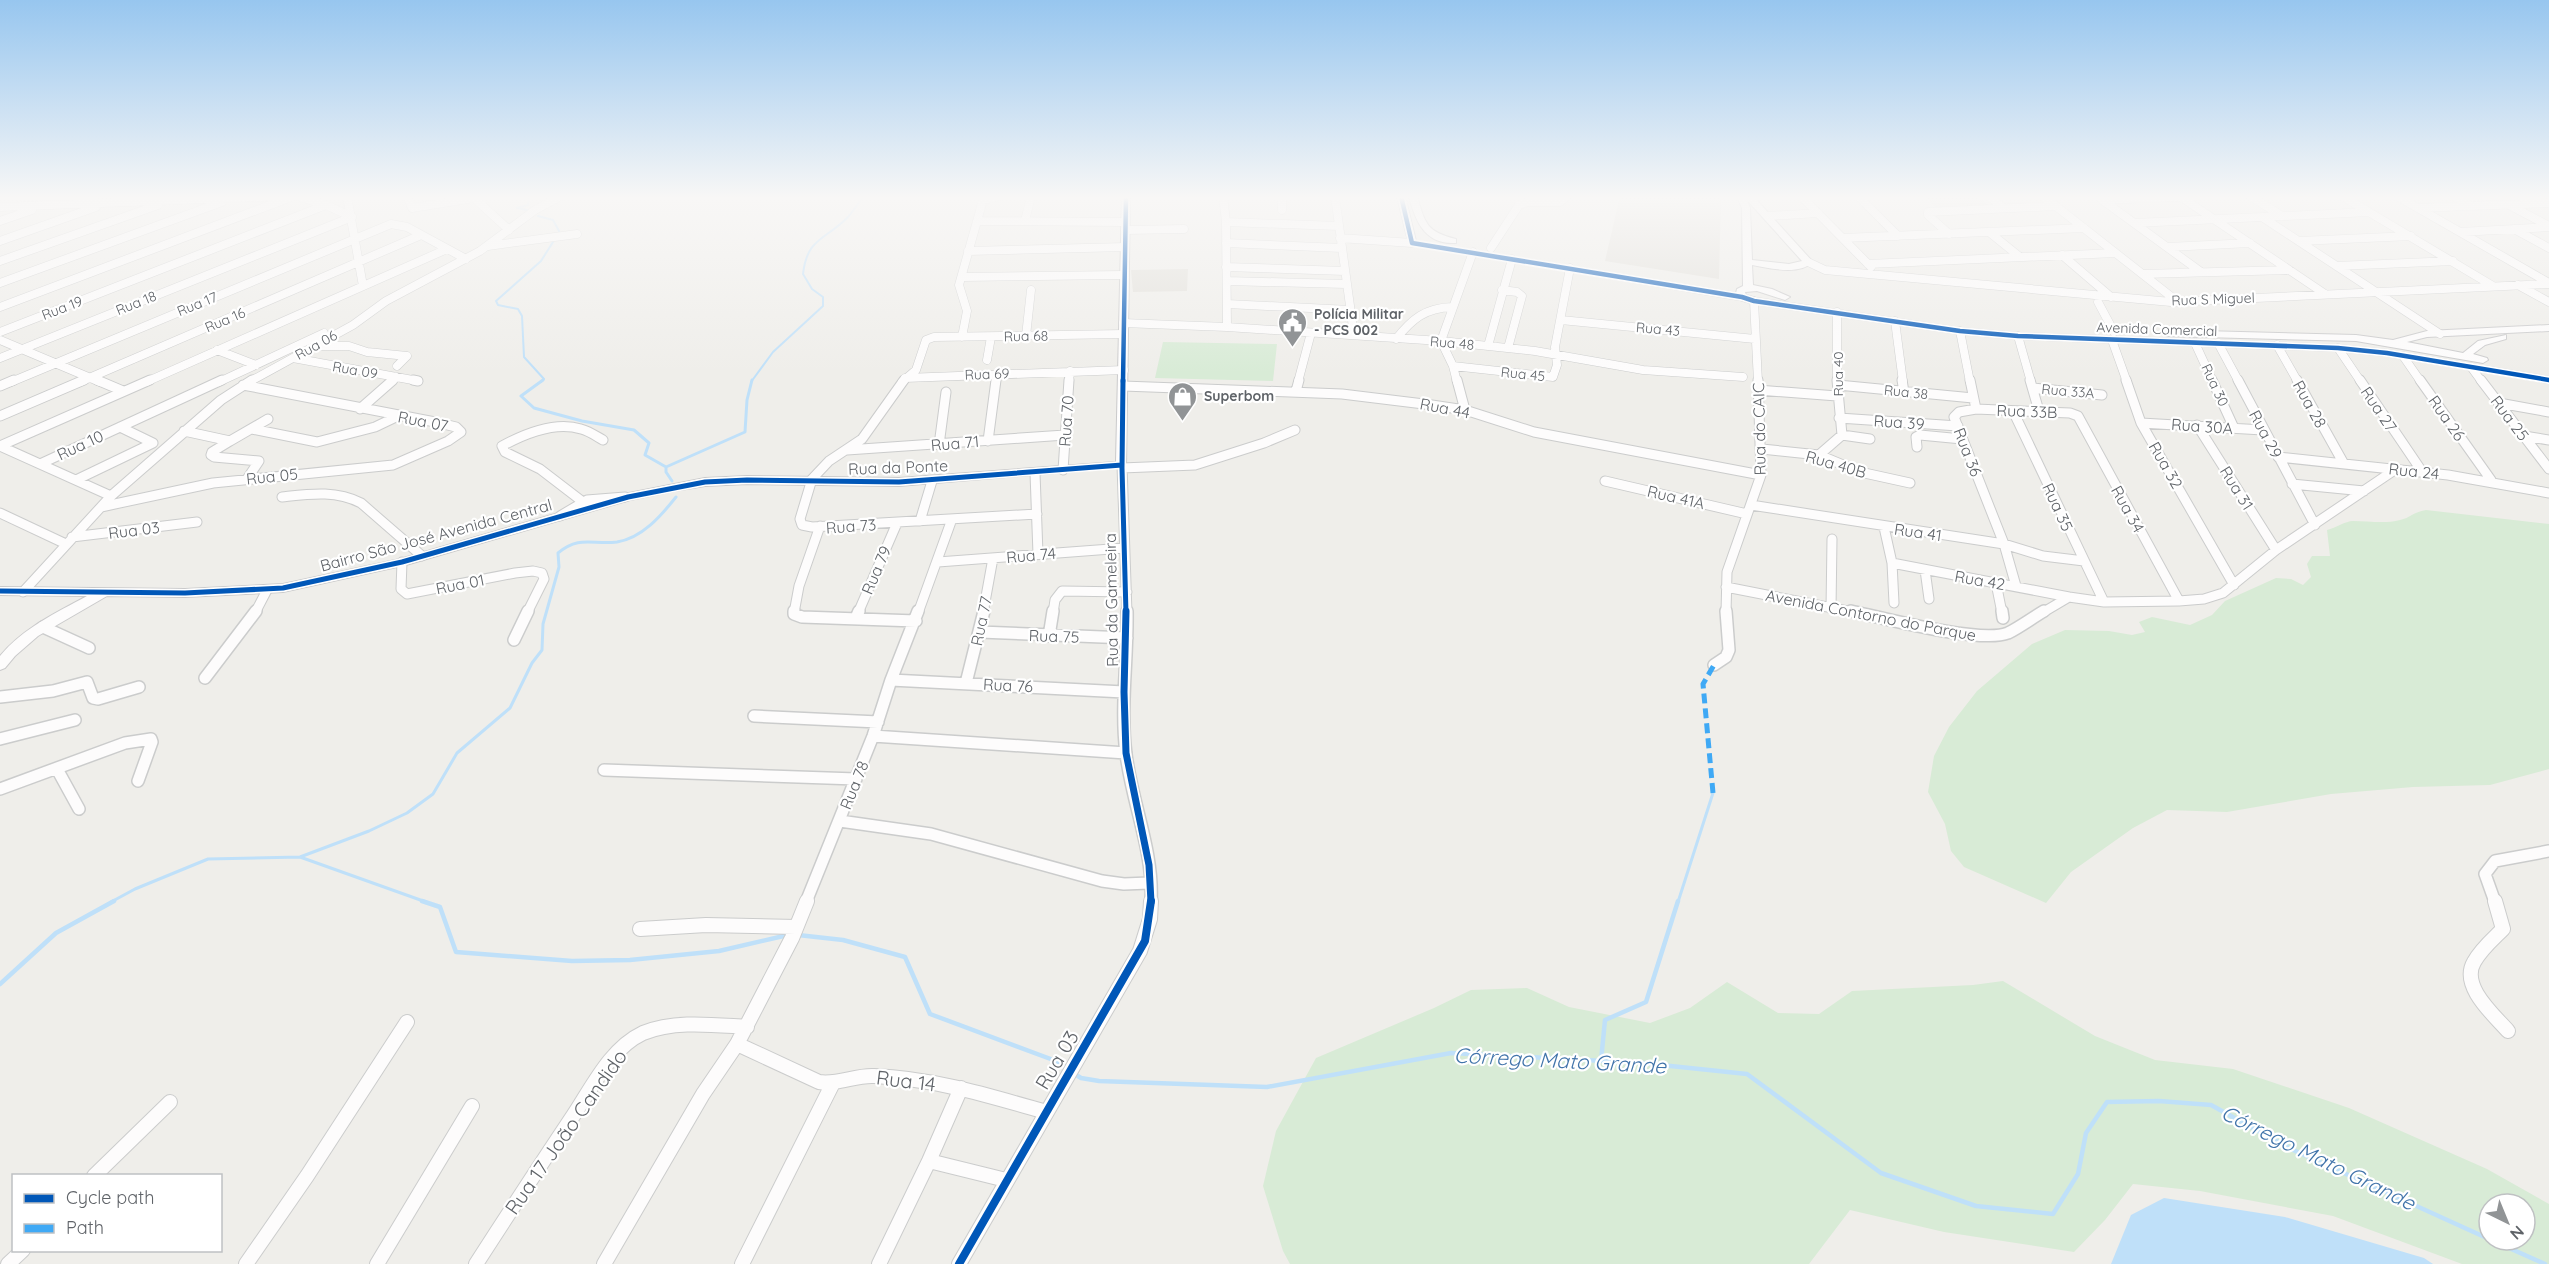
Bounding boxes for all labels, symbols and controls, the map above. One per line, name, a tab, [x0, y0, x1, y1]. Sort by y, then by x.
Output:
street label: Rua 18	[113, 287, 159, 319]
street label: Rua 17	[174, 288, 220, 320]
street label: Rua S Miguel	[2171, 289, 2255, 309]
street label: Rua 19	[39, 292, 85, 324]
street label: Rua 16	[202, 303, 248, 337]
place label: Polícia Militar - PCS 002	[1314, 305, 1404, 339]
public building icon: Polícia Militar - PCS 002	[1277, 306, 1309, 348]
street label: Rua 43	[1635, 318, 1681, 340]
street label: Avenida Comercial	[2096, 318, 2218, 340]
street label: Rua 06	[292, 326, 341, 364]
street label: Rua 68	[1004, 327, 1048, 345]
street label: Rua 48	[1429, 332, 1475, 354]
street label: Rua 40	[1829, 351, 1847, 397]
street label: Rua 09	[331, 357, 379, 383]
street label: Rua 30	[2197, 361, 2233, 409]
street label: Rua 45	[1500, 363, 1546, 385]
street label: Rua 69	[964, 364, 1010, 384]
street label: Rua 28	[2289, 377, 2331, 431]
shop icon: Superbom	[1167, 380, 1199, 422]
street label: Rua 33A	[2041, 380, 2095, 402]
street label: Rua 38	[1883, 381, 1929, 403]
street label: Rua do CAIC	[1748, 382, 1770, 476]
street label: Rua 27	[2357, 382, 2401, 436]
place label: Superbom	[1204, 387, 1274, 405]
street label: Rua 26	[2424, 391, 2470, 445]
street label: Rua 25	[2487, 391, 2533, 445]
street label: Rua 44	[1418, 393, 1472, 423]
street label: Rua 70	[1054, 395, 1078, 447]
street label: Rua 33B	[1996, 400, 2058, 422]
street label: Rua 07	[396, 406, 450, 436]
street label: Rua 29	[2245, 407, 2287, 461]
street label: Rua 39	[1873, 410, 1925, 434]
street label: Rua 30A	[2170, 414, 2234, 438]
street label: Rua 36	[1950, 425, 1987, 480]
street label: Rua 10	[53, 426, 107, 464]
street label: Rua 71	[930, 431, 980, 455]
street label: Rua 32	[2145, 438, 2187, 492]
street label: Rua 40B	[1803, 446, 1869, 482]
street label: Rua da Ponte	[848, 455, 948, 479]
street label: Rua 24	[2388, 458, 2440, 484]
street label: Rua 31	[2216, 462, 2258, 514]
street label: Rua 05	[245, 463, 299, 489]
street label: Rua 35	[2038, 480, 2078, 534]
street label: Rua 41A	[1645, 481, 1707, 513]
street label: Rua 34	[2107, 482, 2149, 536]
street label: Bairro São José Avenida Central	[318, 494, 554, 576]
street label: Rua 73	[825, 514, 877, 538]
street label: Rua 03	[107, 517, 161, 543]
street label: Rua 41	[1893, 519, 1943, 545]
street label: Rua da Gameleira	[1100, 533, 1122, 667]
street label: Rua 79	[857, 543, 895, 597]
street label: Rua 74	[1005, 543, 1057, 567]
street label: Rua 42	[1953, 566, 2007, 594]
street label: Rua 01	[434, 569, 486, 599]
street label: Avenida Contorno do Parque	[1764, 585, 1978, 645]
street label: Rua 77	[966, 594, 996, 648]
street label: Rua 75	[1028, 625, 1080, 647]
street label: Rua 76	[982, 674, 1034, 696]
street label: Rua 78	[835, 758, 873, 812]
street label: Rua 03	[1029, 1026, 1084, 1094]
water label: Córrego Mato Grande	[1453, 1041, 1668, 1079]
street label: Rua 17 João Candido	[499, 1044, 632, 1219]
street label: Rua 14	[875, 1064, 937, 1097]
water label: Córrego Mato Grande	[2217, 1099, 2421, 1216]
legend	[12, 1174, 222, 1252]
text: Cycle path	[66, 1186, 154, 1209]
north arrow	[2477, 1192, 2537, 1252]
text: Path	[66, 1216, 104, 1239]
text: N	[2506, 1222, 2528, 1244]

